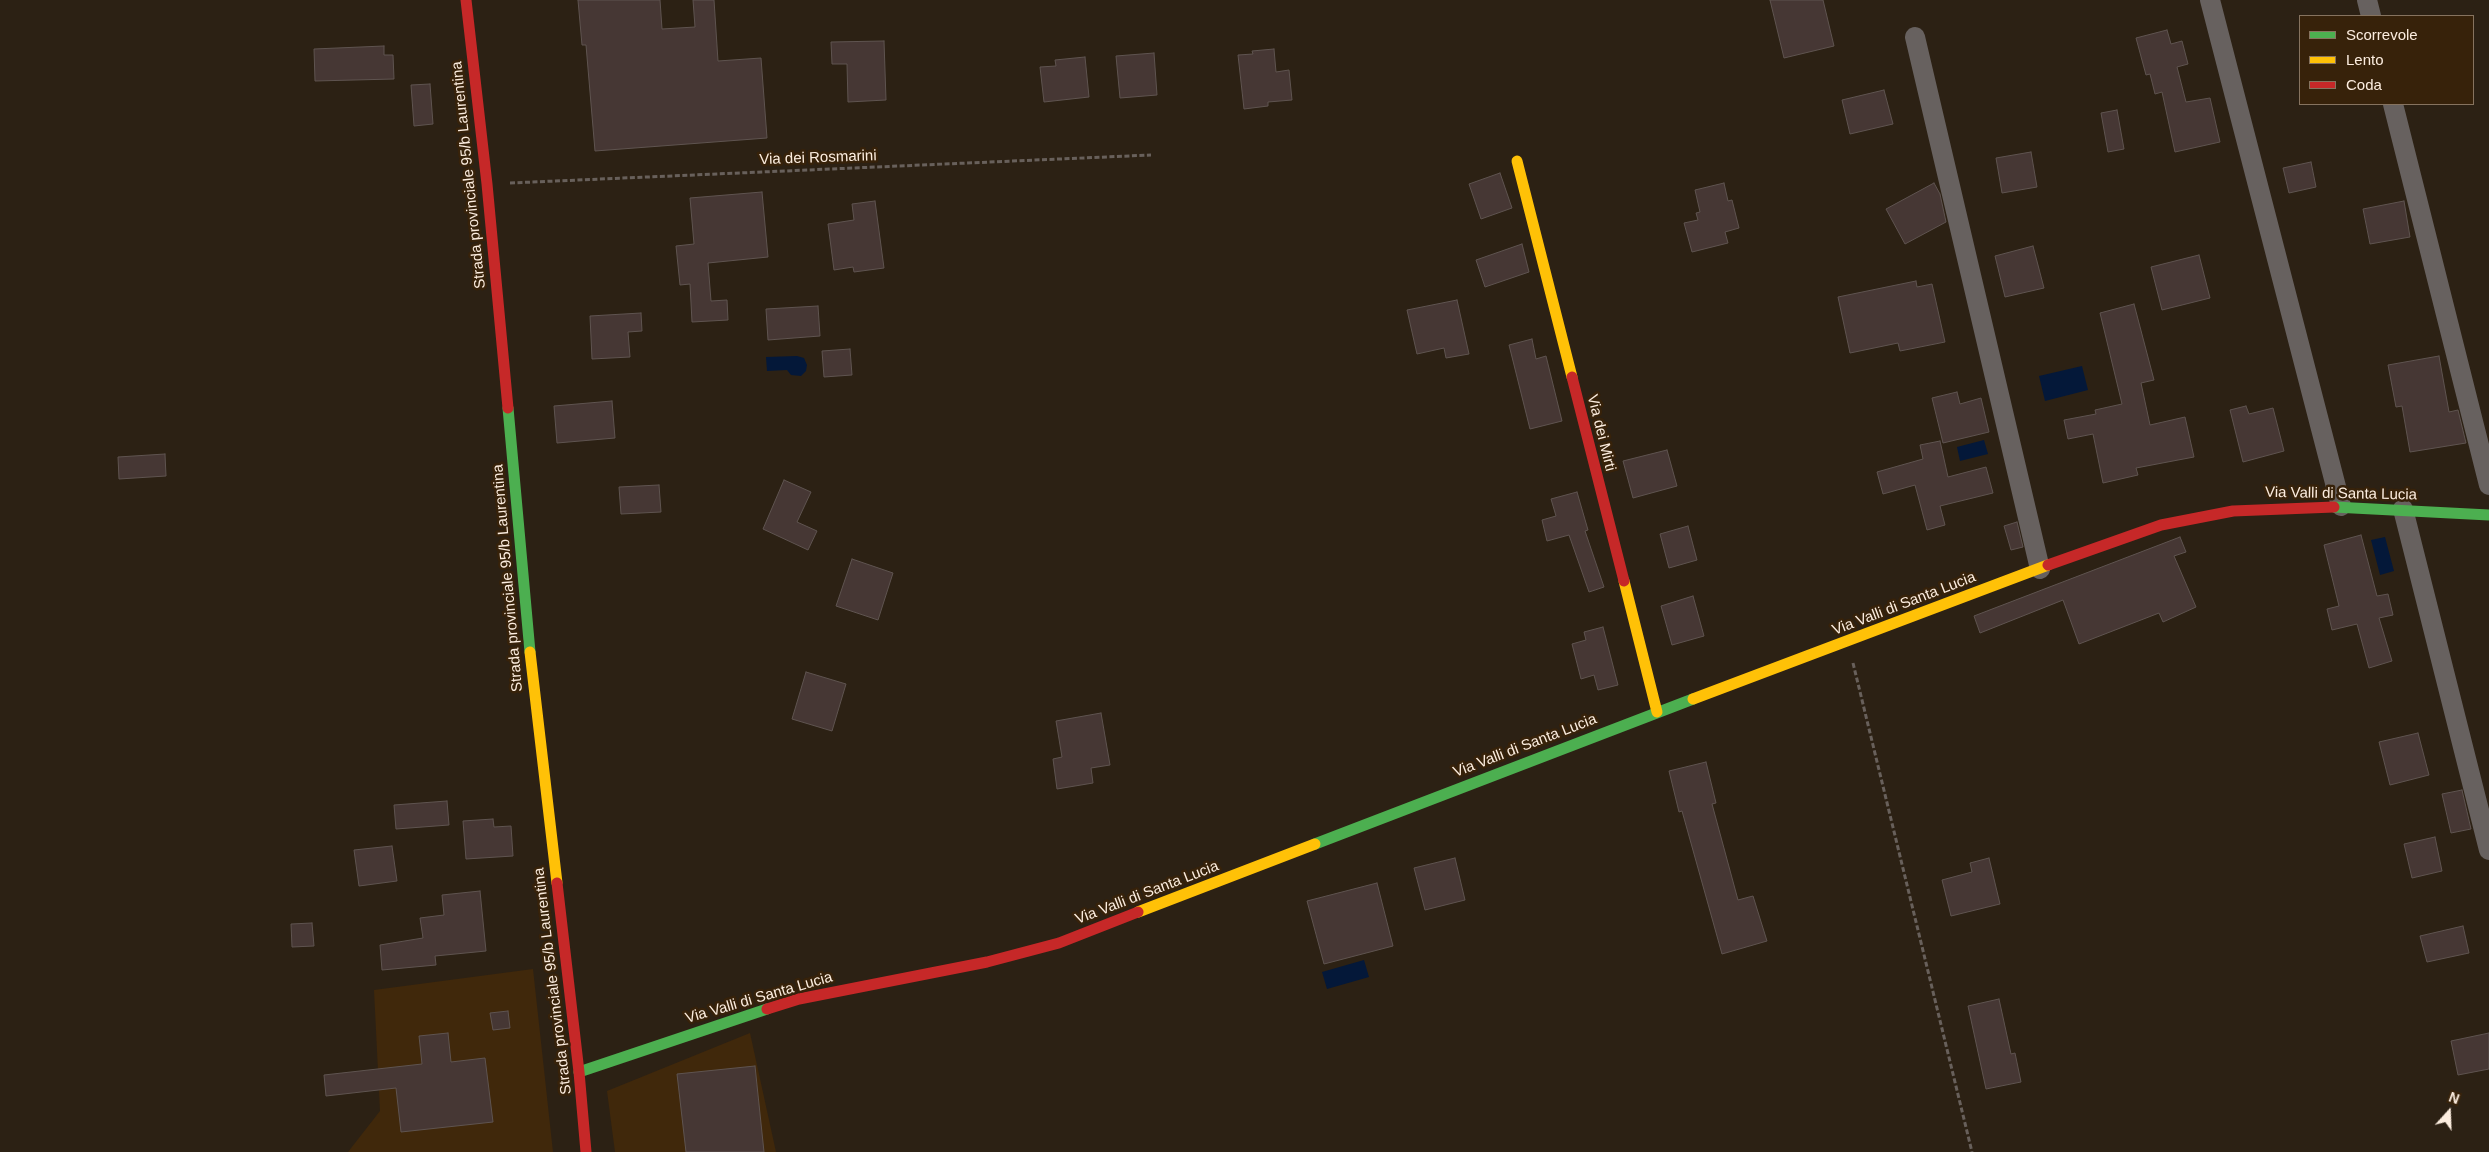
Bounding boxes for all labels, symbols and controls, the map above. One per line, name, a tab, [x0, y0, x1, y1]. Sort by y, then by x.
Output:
legend	[2299, 15, 2474, 105]
text: Scorrevole	[2346, 26, 2418, 43]
text: Lento	[2346, 51, 2384, 68]
street label: Strada provinciale 95/b Laurentina	[448, 60, 490, 290]
text: Coda	[2346, 76, 2382, 93]
street label: Via dei Rosmarini	[759, 147, 877, 169]
street label: Via dei Mirti	[1583, 393, 1619, 473]
street label: Strada provinciale 95/b Laurentina	[489, 463, 527, 693]
street label: Via Valli di Santa Lucia	[2265, 484, 2417, 504]
street label: Via Valli di Santa Lucia	[1830, 568, 1978, 640]
street label: Via Valli di Santa Lucia	[1451, 710, 1599, 782]
street label: Via Valli di Santa Lucia	[1073, 857, 1221, 929]
street label: Strada provinciale 95/b Laurentina	[530, 867, 576, 1095]
street label: Via Valli di Santa Lucia	[683, 968, 835, 1028]
north arrow	[2424, 1087, 2474, 1137]
text: N	[2447, 1089, 2462, 1107]

